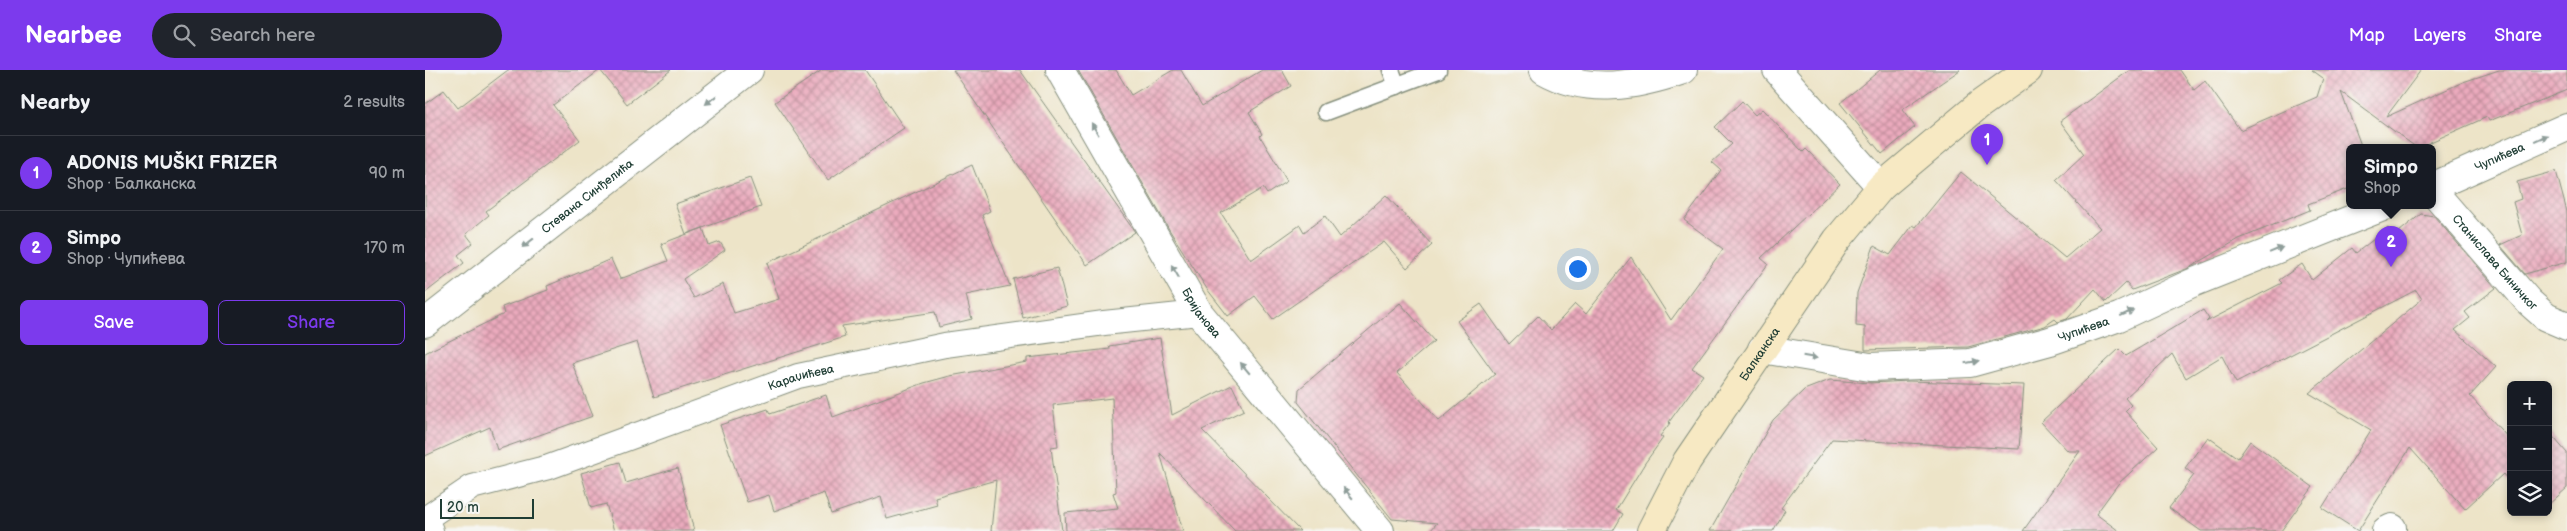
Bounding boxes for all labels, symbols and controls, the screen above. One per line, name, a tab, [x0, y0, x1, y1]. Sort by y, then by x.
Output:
search box	[152, 13, 502, 58]
text: Nearbee	[25, 21, 122, 50]
icon: search	[170, 21, 198, 49]
text: Search here	[210, 24, 315, 47]
text: Map	[2349, 25, 2385, 46]
text: Layers	[2413, 25, 2466, 46]
text: Share	[2494, 25, 2542, 46]
text: Nearby	[20, 90, 90, 115]
text: 2 results	[343, 93, 405, 112]
one-way arrow	[704, 95, 718, 105]
one-way arrow	[1090, 123, 1099, 136]
pin: 1	[1971, 124, 2003, 165]
one-way arrow	[2534, 134, 2548, 142]
street label: Чупићева	[2472, 139, 2527, 175]
popup	[2346, 144, 2436, 209]
text: ADONIS MUŠKI FRIZER	[67, 152, 277, 175]
street label: Стевана Синђелића	[538, 156, 636, 237]
text: Simpo	[2364, 156, 2418, 179]
text: 1	[33, 164, 39, 183]
text: 90 m	[369, 164, 405, 183]
text: Shop · Балканска	[67, 175, 196, 194]
text: Shop	[2364, 179, 2401, 198]
street label: Станислава Биничког	[2449, 211, 2541, 314]
pin: 2	[2375, 226, 2407, 267]
text: Simpo	[67, 227, 121, 250]
one-way arrow	[521, 238, 535, 248]
text: 2	[31, 239, 41, 258]
text: 170 m	[364, 239, 405, 258]
one-way arrow	[2269, 245, 2283, 253]
text: Shop · Чупићева	[67, 250, 185, 269]
your location	[1565, 256, 1591, 282]
one-way arrow	[1171, 263, 1179, 278]
street label: Бријанова	[1179, 285, 1224, 341]
button: Save	[20, 300, 208, 345]
button: Share	[218, 300, 405, 345]
one-way arrow	[2120, 309, 2134, 317]
street label: Чупићева	[2056, 314, 2111, 345]
street label: Балканска	[1736, 324, 1783, 384]
one-way arrow	[1803, 353, 1819, 361]
one-way arrow	[1964, 357, 1980, 365]
street label: Караџићева	[766, 361, 835, 394]
one-way arrow	[1239, 362, 1250, 375]
map controls	[2507, 381, 2552, 516]
button: +	[2507, 381, 2552, 426]
button: −	[2507, 426, 2552, 471]
button: layers	[2507, 471, 2552, 516]
one-way arrow	[1343, 487, 1354, 500]
scale bar	[440, 496, 534, 519]
text: 20 m	[447, 499, 479, 516]

